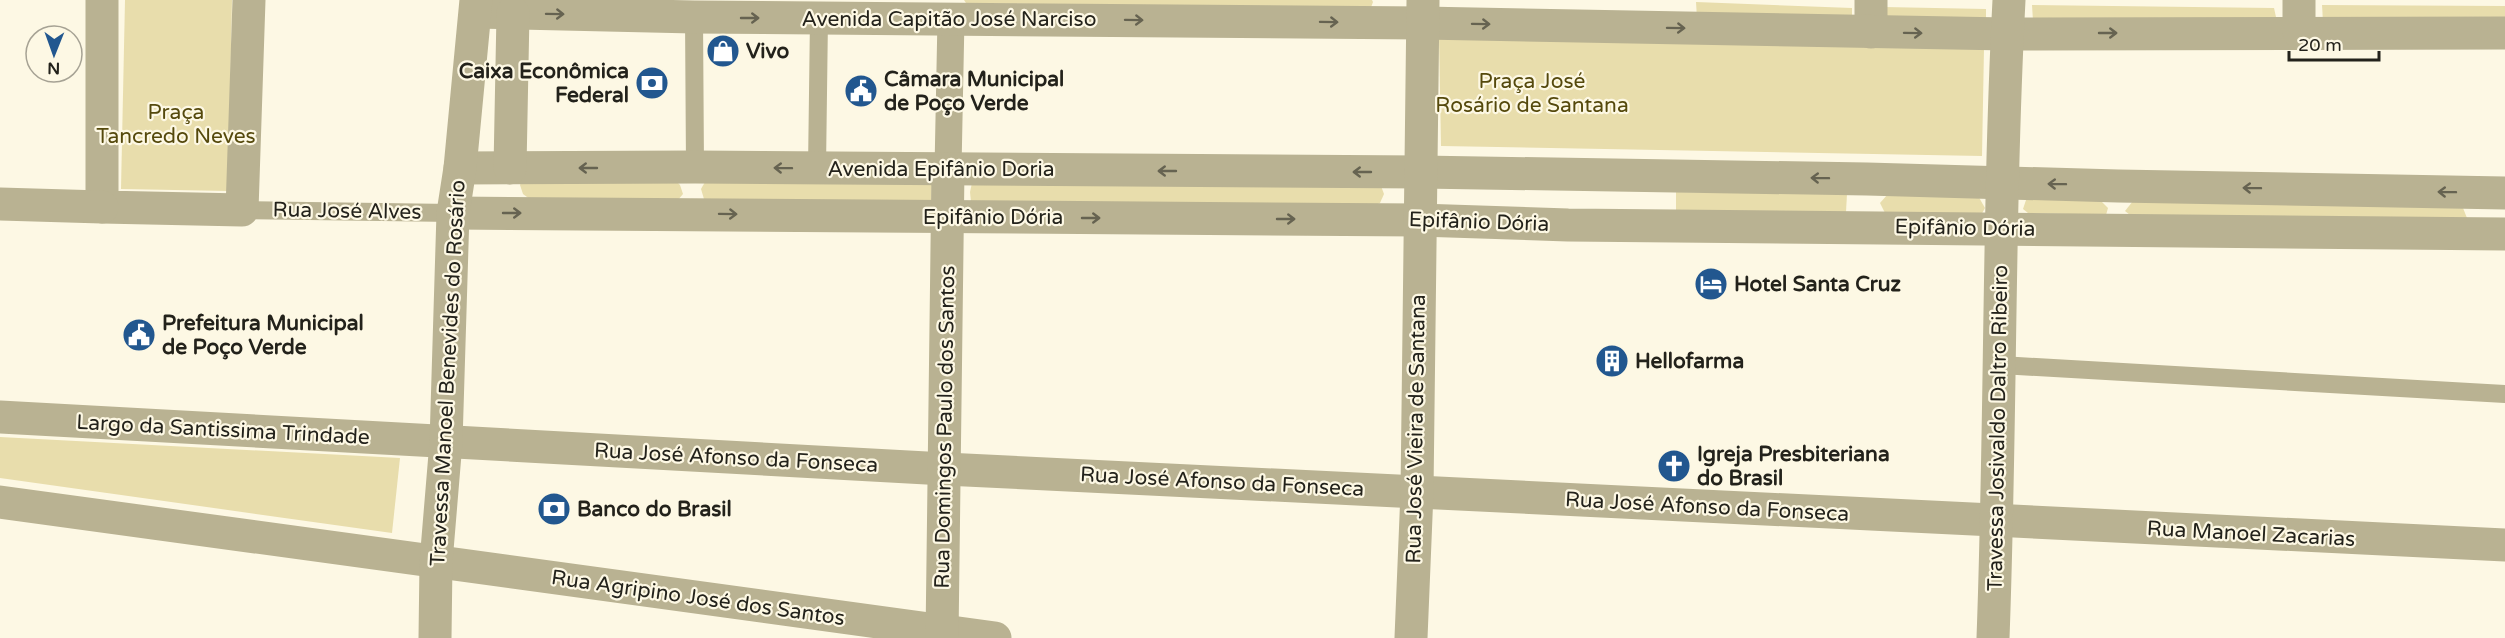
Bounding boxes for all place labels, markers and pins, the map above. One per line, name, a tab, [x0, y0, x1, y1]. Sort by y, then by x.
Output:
shop icon: Vivo	[705, 33, 741, 69]
place label: Vivo	[746, 39, 790, 64]
place label: Caixa Econômica Federal	[459, 59, 629, 108]
bank icon: Caixa Econômica Federal	[634, 65, 670, 101]
place label: Câmara Municipal de Poço Verde	[884, 67, 1064, 116]
public building icon: Câmara Municipal de Poço Verde	[843, 73, 879, 109]
hotel icon: Hotel Santa Cruz	[1693, 266, 1729, 302]
place label: Hotel Santa Cruz	[1734, 272, 1902, 297]
place label: Prefeitura Municipal de Poço Verde	[162, 311, 364, 360]
public building icon: Prefeitura Municipal de Poço Verde	[121, 317, 157, 353]
building icon: Hellofarma	[1594, 343, 1630, 379]
place label: Hellofarma	[1635, 349, 1744, 374]
place label: Igreja Presbiteriana do Brasil	[1697, 442, 1890, 491]
church icon: Igreja Presbiteriana do Brasil	[1656, 448, 1692, 484]
bank icon: Banco do Brasil	[536, 491, 572, 527]
place label: Banco do Brasil	[577, 497, 732, 522]

